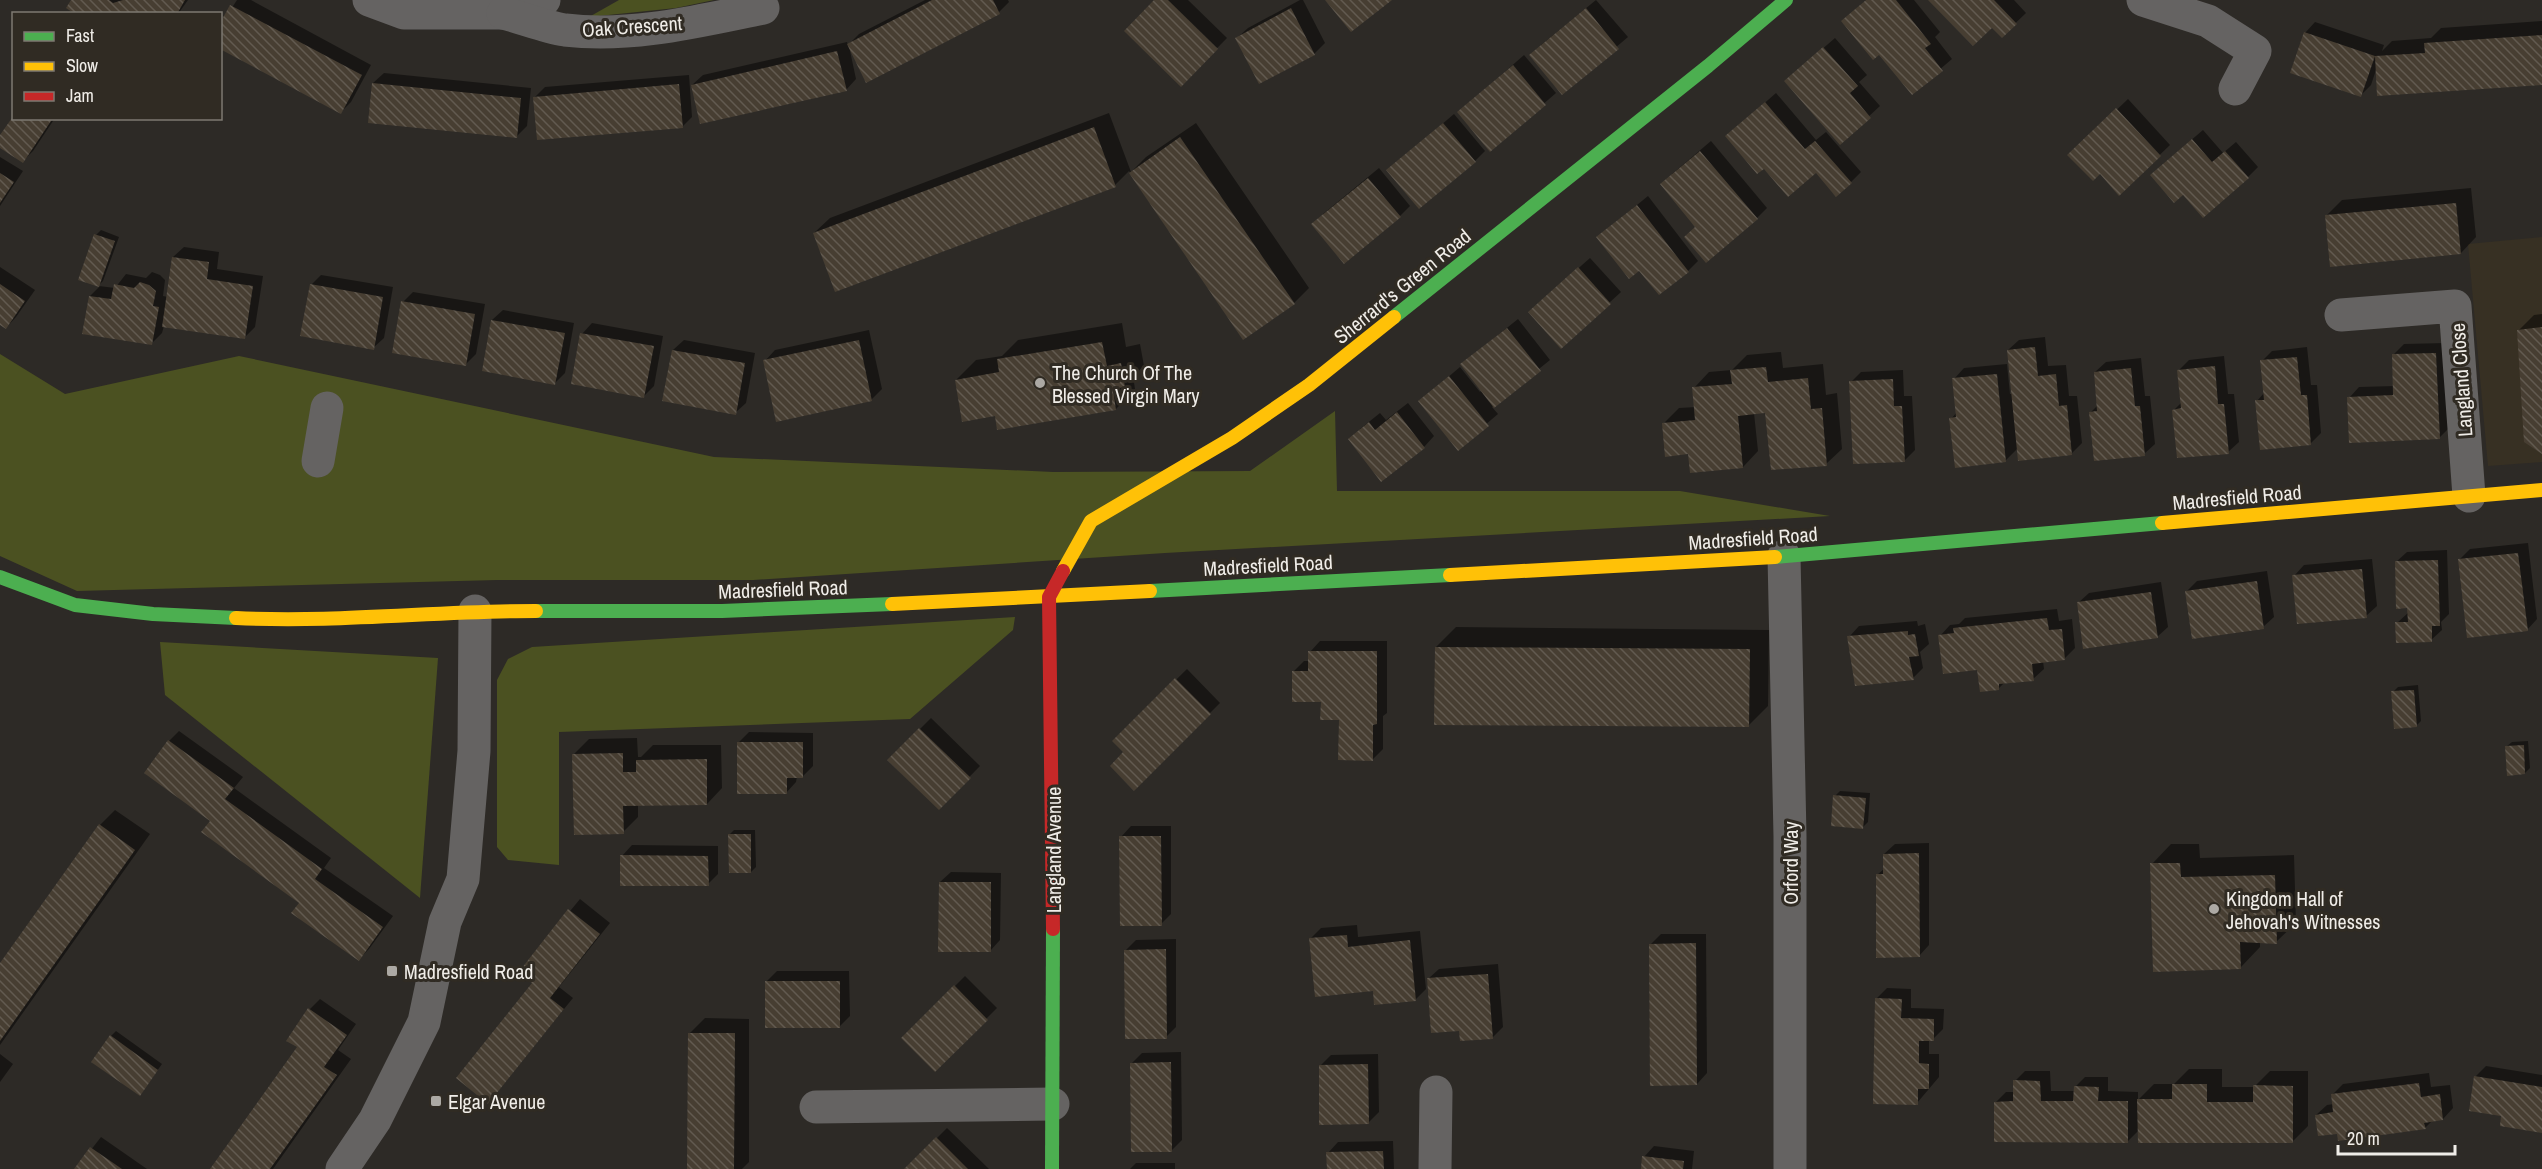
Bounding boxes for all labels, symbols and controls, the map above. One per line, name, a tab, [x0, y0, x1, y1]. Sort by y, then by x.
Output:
street label: Oak Crescent	[581, 9, 683, 43]
legend	[12, 12, 222, 120]
text: Fast	[66, 23, 94, 48]
text: Slow	[66, 53, 98, 78]
text: Jam	[66, 83, 94, 108]
street label: Sherrard's Green Road	[1328, 222, 1476, 350]
street label: Langland Close	[2444, 322, 2478, 438]
place label: The Church Of The Blessed Virgin Mary	[1052, 359, 1200, 409]
marker: The Church Of The Blessed Virgin Mary	[1033, 376, 1047, 390]
street label: Madresfield Road	[2171, 478, 2303, 516]
street label: Madresfield Road	[1687, 520, 1819, 556]
street label: Madresfield Road	[1203, 548, 1333, 582]
street label: Madresfield Road	[718, 573, 848, 605]
street label: Langland Avenue	[1040, 787, 1067, 913]
street label: Orford Way	[1777, 821, 1804, 905]
place label: Kingdom Hall of Jehovah's Witnesses	[2226, 885, 2380, 935]
marker: Kingdom Hall of Jehovah's Witnesses	[2207, 902, 2221, 916]
place label: Madresfield Road	[404, 958, 533, 985]
marker: Madresfield Road	[385, 964, 399, 978]
place label: Elgar Avenue	[448, 1088, 545, 1115]
marker: Elgar Avenue	[429, 1094, 443, 1108]
scale bar	[2338, 1118, 2455, 1156]
text: 20 m	[2347, 1126, 2380, 1151]

